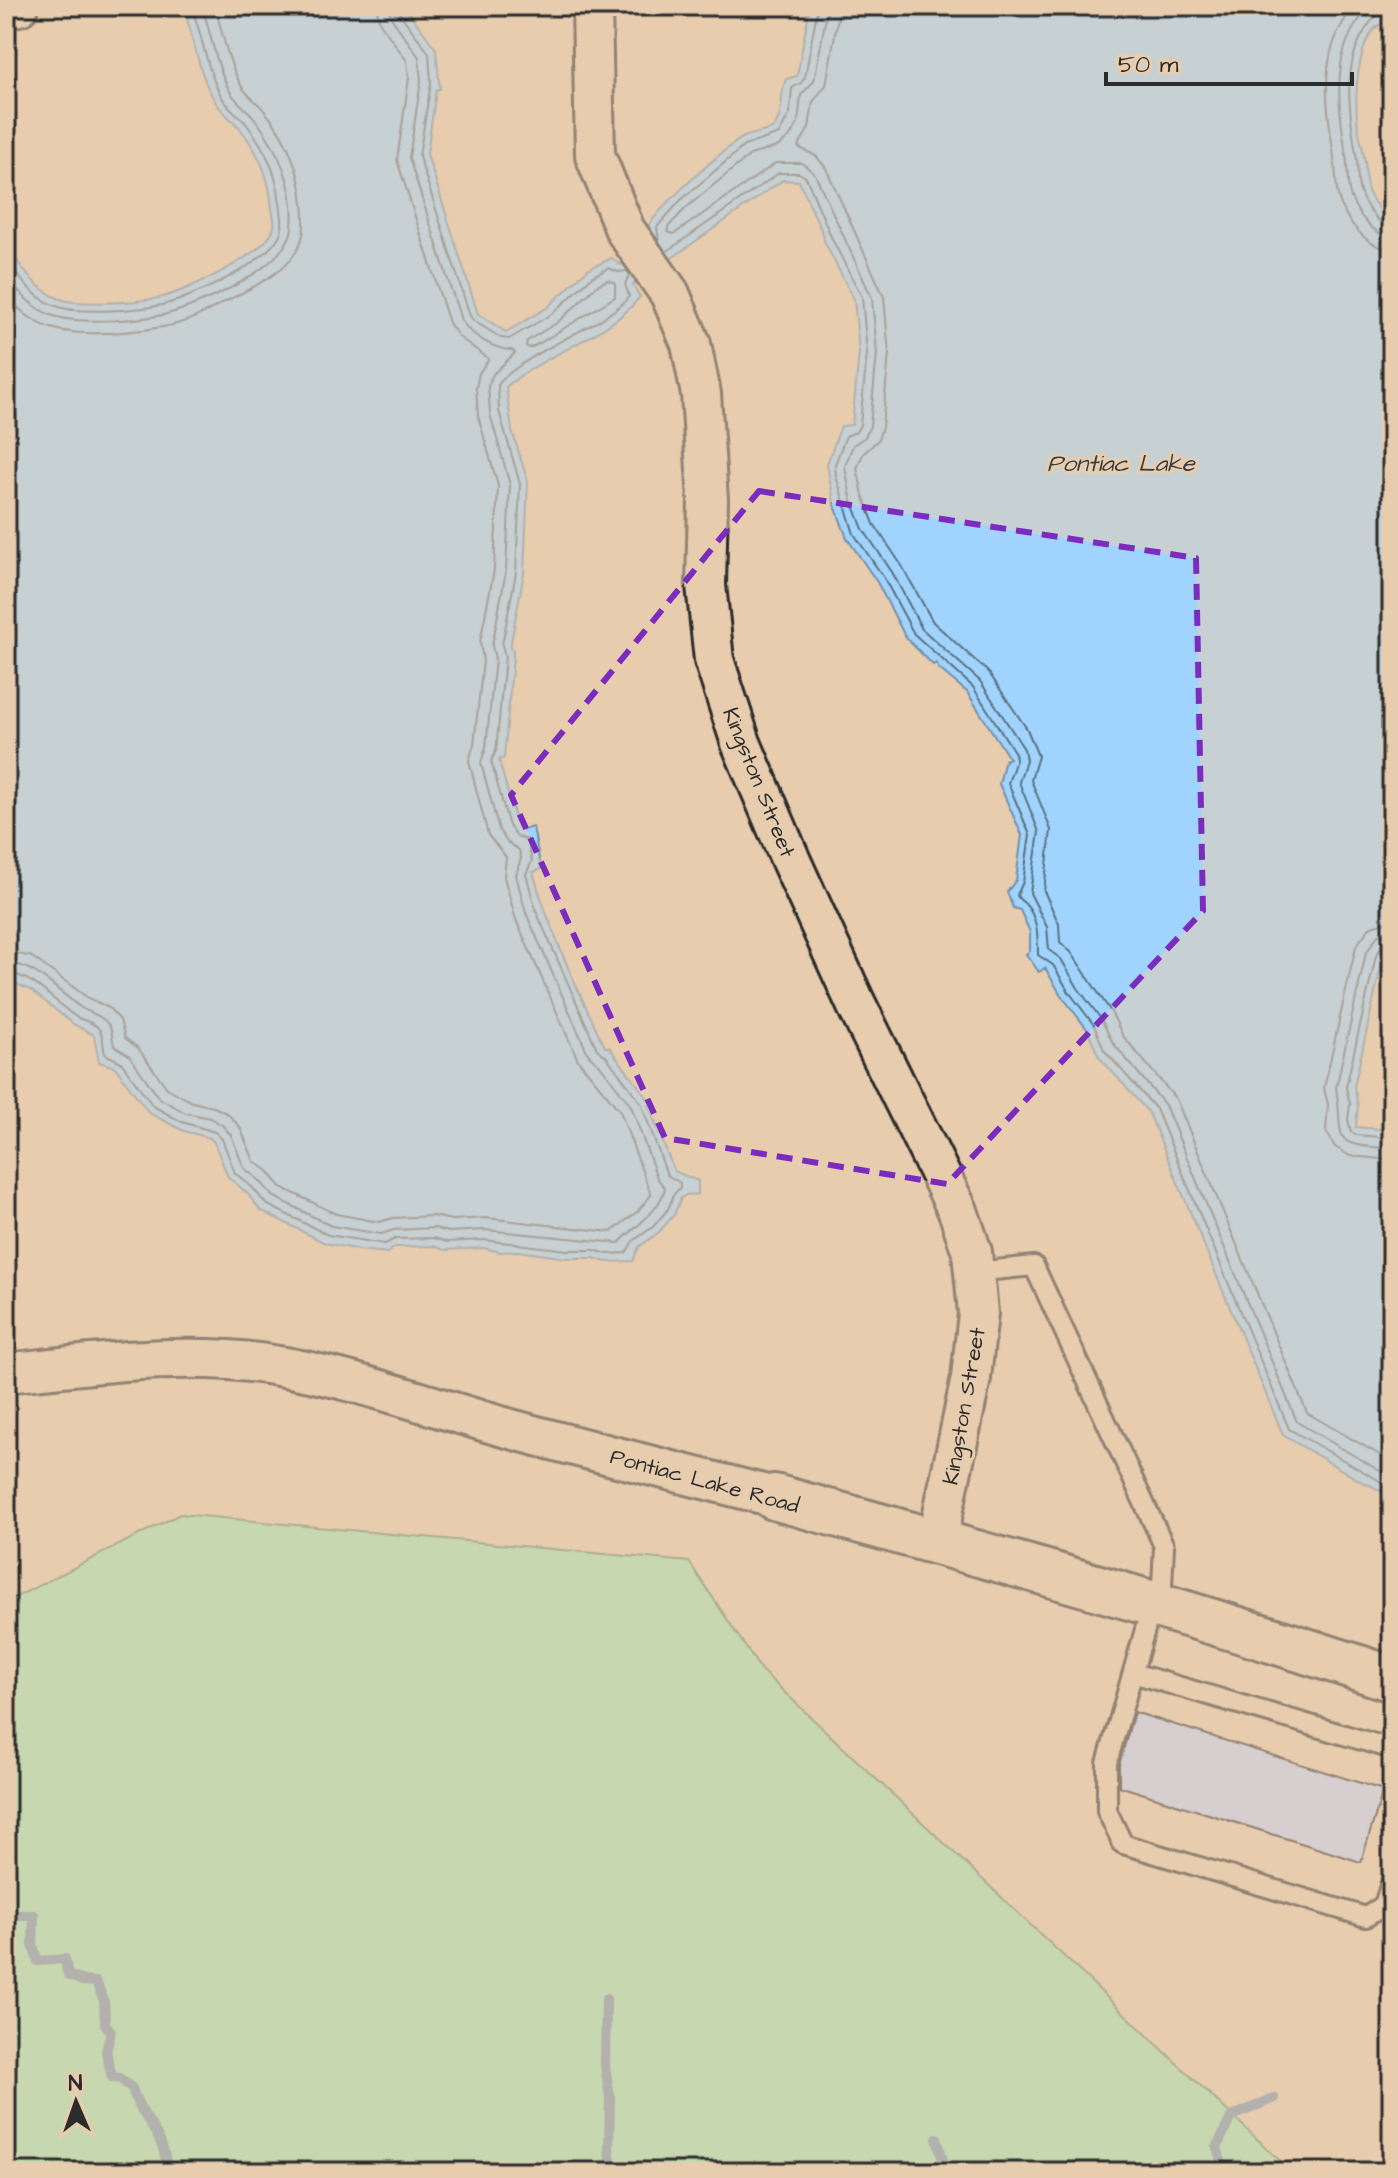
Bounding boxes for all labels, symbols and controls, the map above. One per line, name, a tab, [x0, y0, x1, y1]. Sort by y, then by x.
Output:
scale bar	[1106, 36, 1352, 86]
text: 50 m	[1118, 48, 1179, 82]
water label: Pontiac Lake	[1047, 447, 1196, 481]
street label: Kingston Street	[714, 703, 803, 863]
street label: Kingston Street	[935, 1325, 995, 1487]
street label: Pontiac Lake Road	[607, 1441, 803, 1522]
north arrow	[36, 2062, 116, 2142]
text: N	[68, 2068, 83, 2099]

